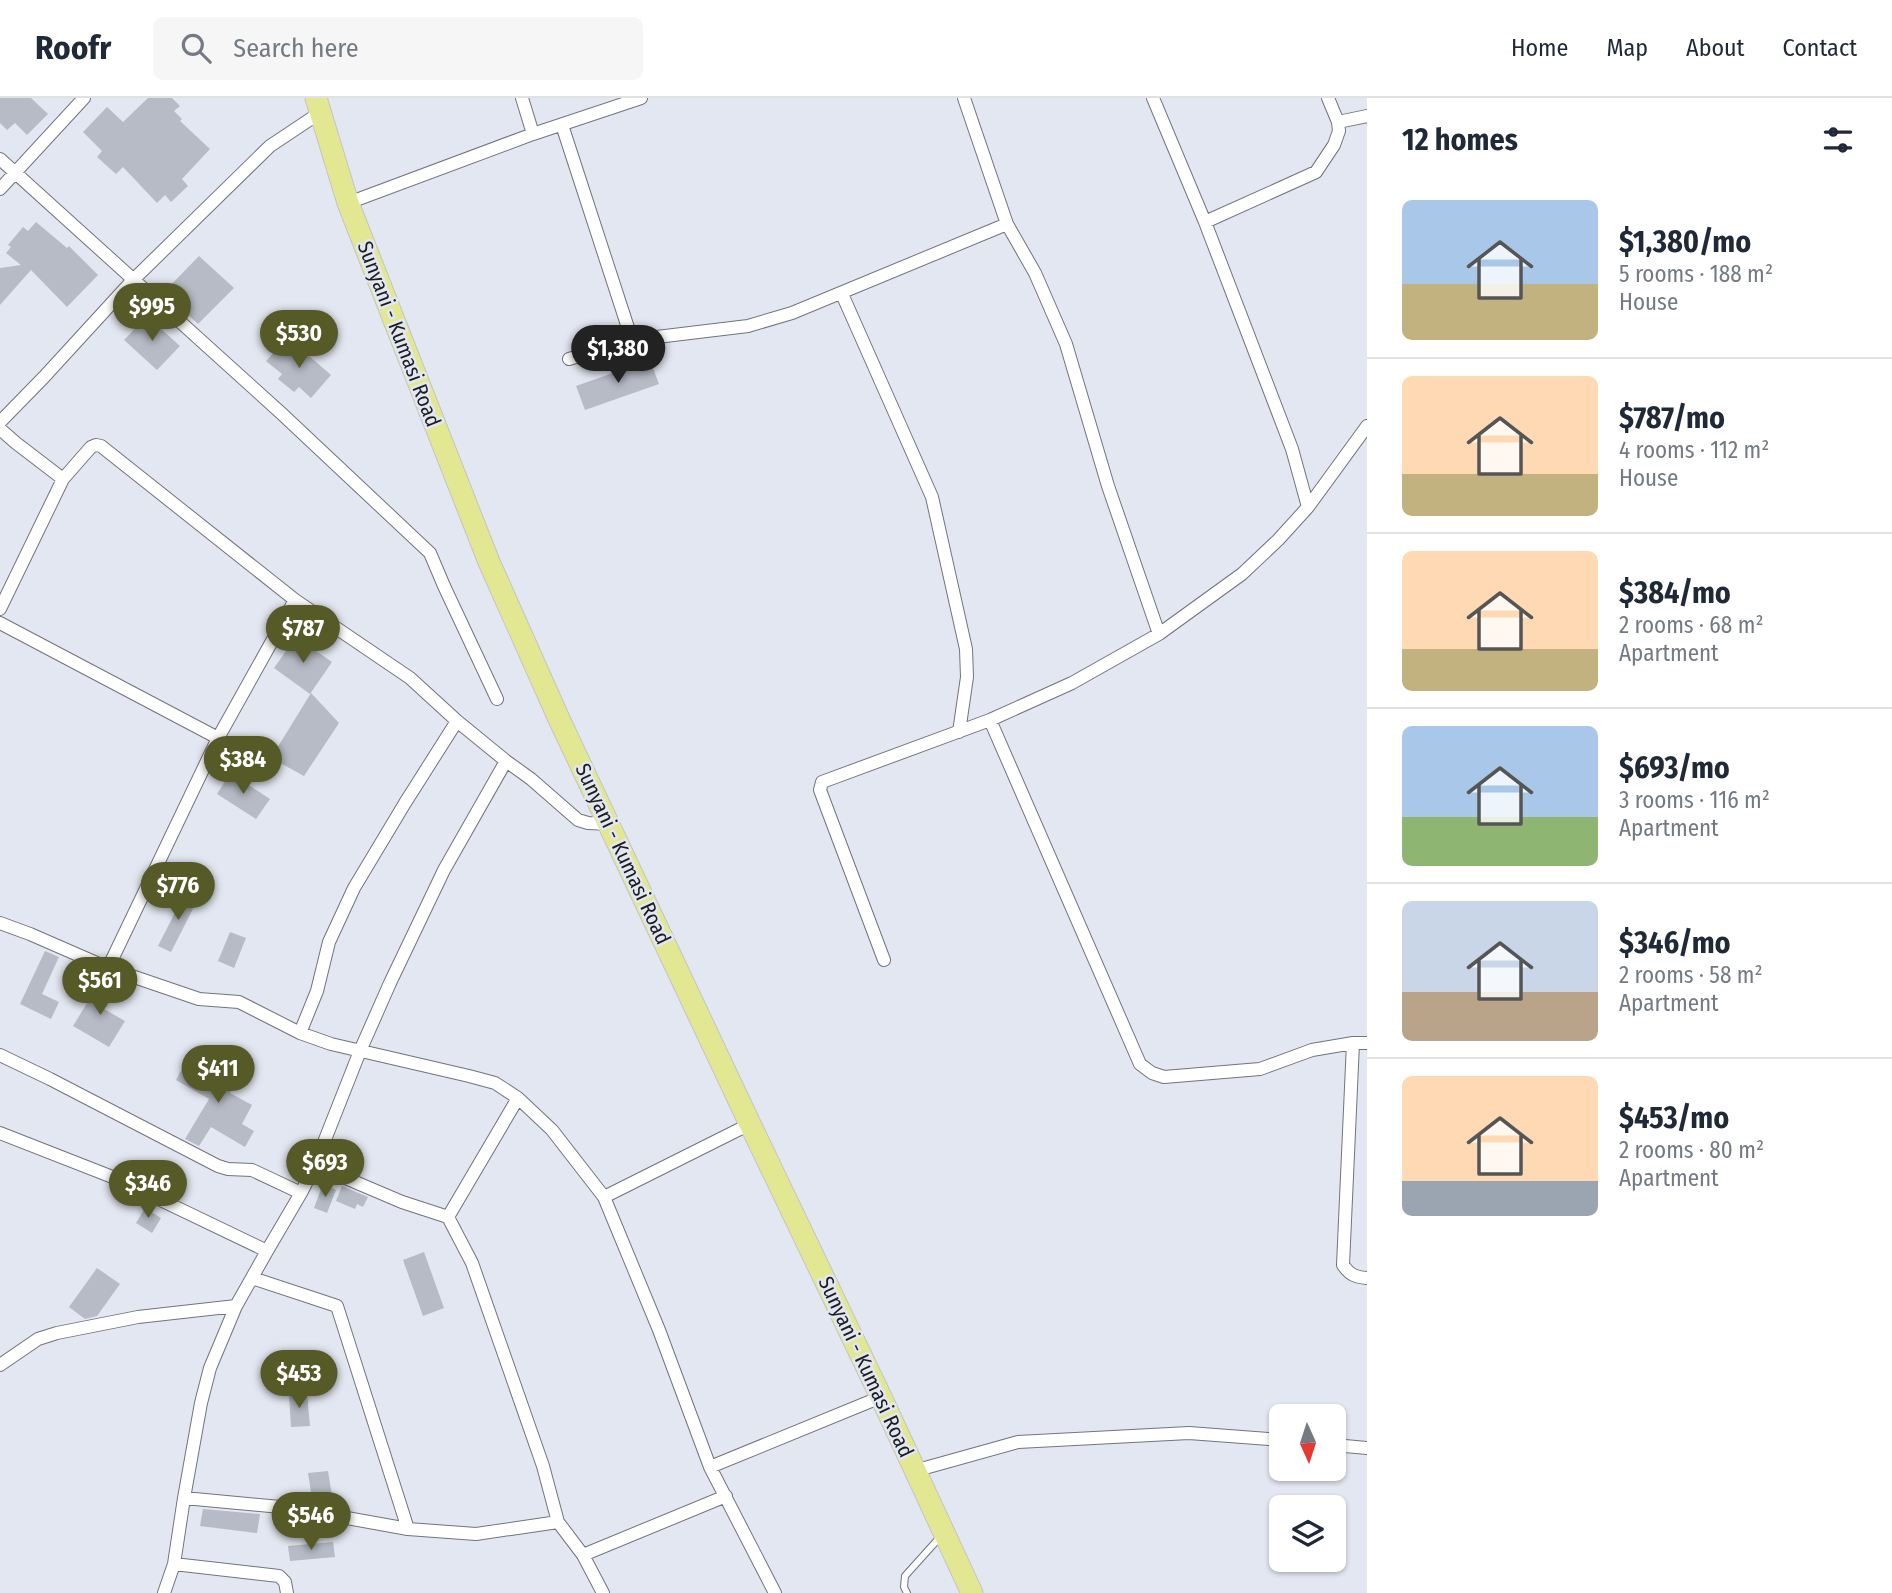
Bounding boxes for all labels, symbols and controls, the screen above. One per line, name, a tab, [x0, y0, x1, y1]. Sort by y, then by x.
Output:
search box	[153, 17, 643, 80]
text: Roofr	[35, 28, 111, 68]
icon: search	[177, 29, 215, 67]
text: Search here	[233, 33, 359, 64]
text: Home	[1511, 34, 1568, 62]
text: Map	[1606, 34, 1648, 62]
text: About	[1686, 34, 1744, 62]
text: Contact	[1782, 34, 1857, 62]
icon: filters	[1819, 121, 1857, 159]
text: 12 homes	[1402, 122, 1518, 158]
text: $1,380/mo	[1619, 224, 1751, 260]
icon: home	[1458, 228, 1542, 312]
street label: Sunyani - Kumasi Road	[352, 238, 446, 430]
text: 5 rooms · 188 m²	[1619, 260, 1773, 288]
pin: $995	[111, 284, 193, 343]
text: House	[1619, 288, 1678, 316]
text: $995	[129, 292, 175, 320]
pin: $530	[258, 310, 340, 370]
text: $530	[276, 319, 322, 347]
pin: $1,380	[561, 326, 675, 385]
text: $1,380	[587, 334, 649, 362]
text: $787/mo	[1619, 400, 1725, 436]
icon: home	[1458, 404, 1542, 488]
text: 4 rooms · 112 m²	[1619, 436, 1769, 464]
text: House	[1619, 464, 1678, 492]
text: $384/mo	[1619, 575, 1731, 611]
icon: home	[1458, 579, 1542, 663]
pin: $787	[262, 606, 344, 665]
text: 2 rooms · 68 m²	[1619, 611, 1764, 639]
text: $787	[282, 614, 324, 642]
text: Apartment	[1619, 639, 1719, 667]
pin: $384	[202, 736, 284, 796]
text: $384	[220, 745, 266, 773]
text: $693/mo	[1619, 750, 1730, 786]
icon: home	[1458, 754, 1542, 838]
street label: Sunyani - Kumasi Road	[570, 759, 676, 949]
text: 3 rooms · 116 m²	[1619, 786, 1770, 814]
text: Apartment	[1619, 814, 1719, 842]
pin: $776	[137, 862, 219, 922]
text: $776	[157, 871, 199, 899]
text: $346/mo	[1619, 925, 1731, 961]
icon: home	[1458, 929, 1542, 1013]
pin: $561	[59, 958, 141, 1017]
text: 2 rooms · 58 m²	[1619, 961, 1763, 989]
text: $561	[78, 966, 122, 994]
text: Apartment	[1619, 989, 1719, 1017]
pin: $411	[177, 1046, 259, 1105]
text: $411	[198, 1054, 238, 1082]
text: $453/mo	[1619, 1100, 1729, 1136]
icon: home	[1458, 1104, 1542, 1188]
text: 2 rooms · 80 m²	[1619, 1136, 1764, 1164]
pin: $693	[284, 1140, 366, 1199]
text: $693	[302, 1148, 348, 1176]
pin: $346	[107, 1160, 189, 1220]
text: Apartment	[1619, 1164, 1719, 1192]
text: $346	[125, 1169, 171, 1197]
street label: Sunyani - Kumasi Road	[813, 1272, 919, 1462]
pin: $453	[258, 1350, 340, 1410]
text: $453	[276, 1359, 322, 1387]
north arrow	[1269, 1404, 1346, 1480]
map controls	[1269, 1404, 1346, 1572]
pin: $546	[270, 1492, 352, 1552]
button: layers	[1269, 1495, 1346, 1572]
text: $546	[288, 1501, 334, 1529]

